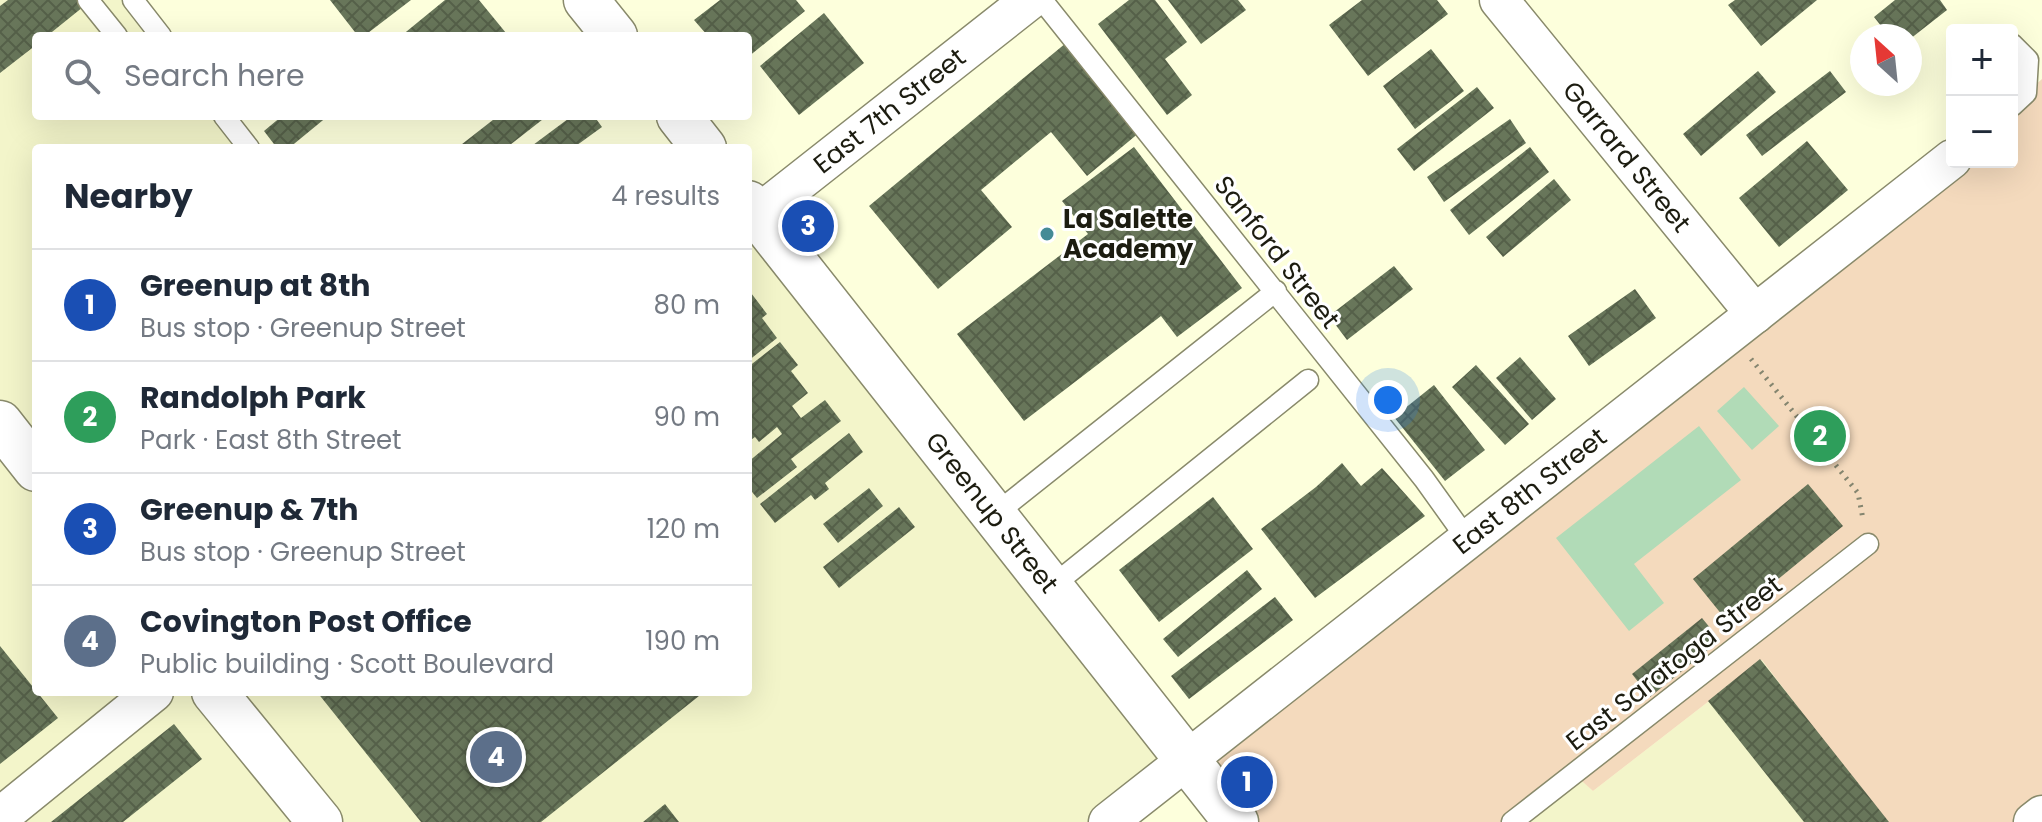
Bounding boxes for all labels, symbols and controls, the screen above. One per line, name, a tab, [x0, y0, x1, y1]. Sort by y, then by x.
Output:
north arrow	[1850, 24, 1922, 96]
map controls	[1946, 24, 2018, 168]
button: +	[1946, 24, 2018, 96]
search box	[32, 32, 752, 120]
street label: East 7th Street	[806, 40, 973, 182]
icon: search	[60, 54, 104, 98]
text: Search here	[124, 54, 305, 97]
street label: Garrard Street	[1554, 73, 1699, 240]
button: −	[1946, 96, 2018, 168]
street label: Sanford Street	[1206, 168, 1348, 336]
text: Nearby	[64, 172, 193, 220]
text: 4 results	[611, 178, 720, 214]
pin: 3	[782, 196, 834, 256]
place label: La Salette Academy	[1063, 201, 1194, 267]
marker: La Salette Academy	[1038, 225, 1056, 243]
text: Greenup at 8th	[140, 264, 371, 307]
text: 1	[85, 287, 95, 323]
text: 80 m	[654, 287, 720, 323]
text: Bus stop · Greenup Street	[140, 310, 466, 346]
text: Randolph Park	[140, 376, 366, 419]
your location	[1368, 380, 1408, 420]
text: 2	[83, 399, 97, 435]
text: 90 m	[654, 399, 720, 435]
pin: 2	[1794, 406, 1846, 466]
street label: East 8th Street	[1445, 419, 1614, 563]
text: Park · East 8th Street	[140, 422, 402, 458]
street label: Greenup Street	[917, 424, 1067, 601]
text: Greenup & 7th	[140, 488, 359, 531]
text: 3	[82, 511, 98, 547]
text: 120 m	[647, 511, 720, 547]
text: Bus stop · Greenup Street	[140, 534, 466, 570]
street label: East Saratoga Street	[1558, 567, 1790, 759]
text: Covington Post Office	[140, 600, 472, 643]
text: 4	[81, 623, 99, 659]
text: 190 m	[645, 623, 720, 659]
text: Public building · Scott Boulevard	[140, 646, 554, 682]
pin: 4	[470, 727, 522, 787]
pin: 1	[1221, 752, 1273, 812]

